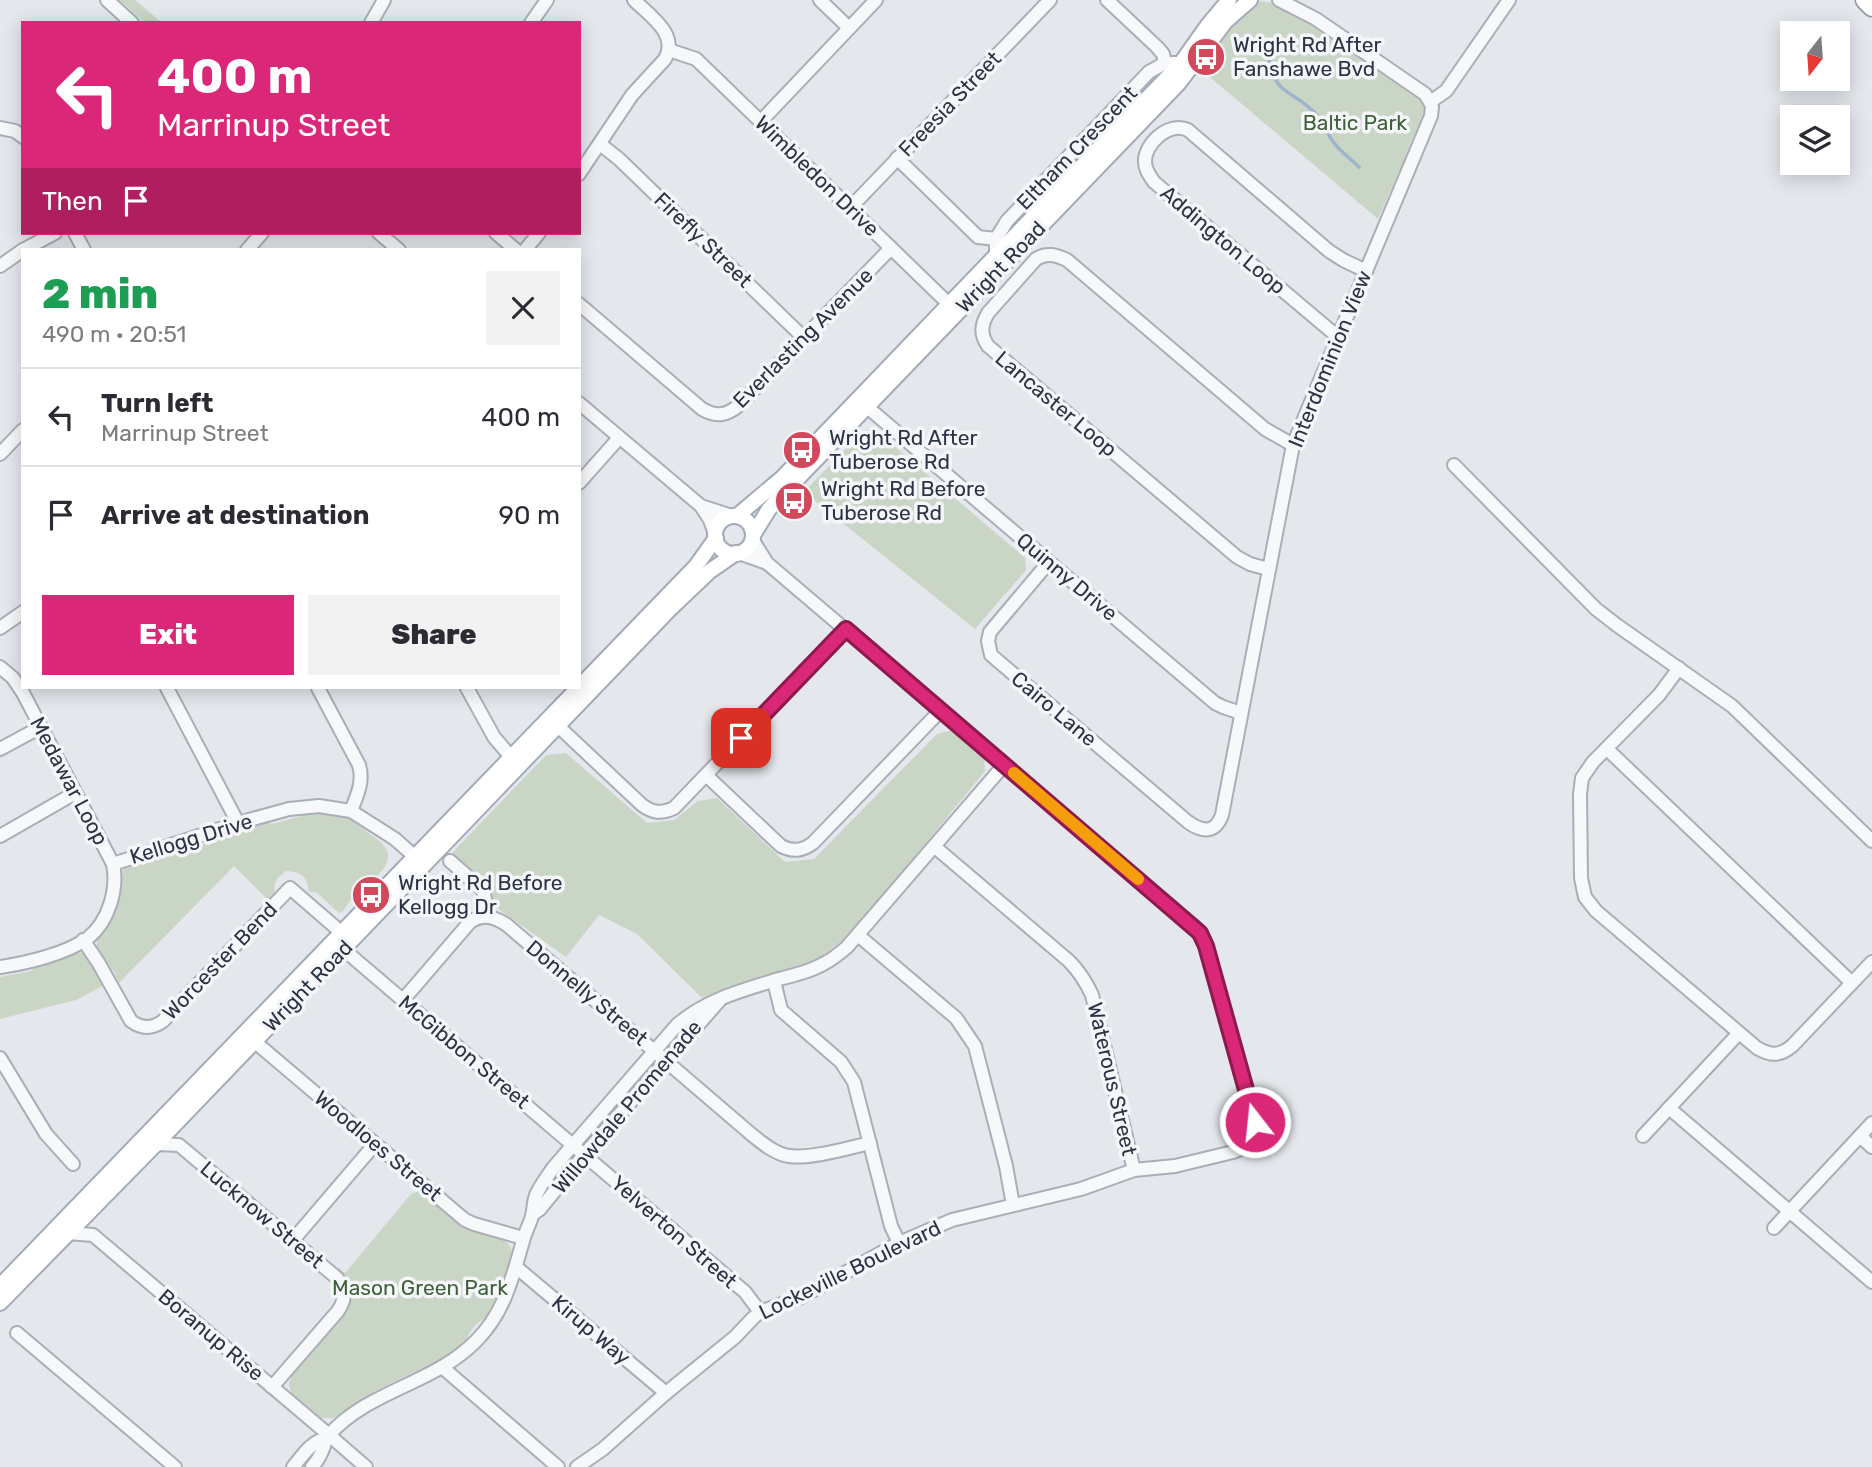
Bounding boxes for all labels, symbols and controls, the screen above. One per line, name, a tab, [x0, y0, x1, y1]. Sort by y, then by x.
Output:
north arrow	[1780, 21, 1850, 91]
map controls	[1780, 21, 1850, 175]
place label: Wright Rd After Fanshawe Bvd	[1233, 32, 1382, 81]
bus stop icon: Wright Rd After Fanshawe Bvd	[1185, 36, 1227, 78]
street label: Freesia Street	[893, 46, 1006, 161]
text: 400 m	[157, 47, 312, 105]
icon: left	[42, 49, 133, 140]
street label: Eltham Crescent	[1011, 80, 1142, 215]
button: layers	[1780, 105, 1850, 175]
text: Marrinup Street	[157, 106, 390, 144]
street label: Wimbledon Drive	[750, 110, 885, 241]
park label: Baltic Park	[1303, 110, 1407, 135]
street label: Addington Loop	[1156, 180, 1291, 299]
icon: arrive	[117, 182, 155, 220]
text: Then	[42, 186, 103, 217]
street label: Firefly Street	[649, 187, 757, 292]
street label: Wright Road	[951, 216, 1051, 318]
street label: Everlasting Avenue	[728, 263, 878, 413]
street label: Interdominion View	[1283, 267, 1377, 451]
text: 2 min	[42, 269, 158, 319]
button: close	[486, 271, 560, 345]
text: 490 m · 20:51	[42, 320, 186, 348]
street label: Lancaster Loop	[990, 346, 1122, 462]
text: Turn left	[101, 388, 213, 419]
icon: left	[42, 398, 80, 436]
text: 400 m	[481, 402, 560, 433]
text: Marrinup Street	[101, 419, 269, 447]
place label: Wright Rd After Tuberose Rd	[829, 425, 978, 474]
bus stop icon: Wright Rd After Tuberose Rd	[781, 429, 823, 471]
place label: Wright Rd Before Tuberose Rd	[821, 476, 986, 525]
bus stop icon: Wright Rd Before Tuberose Rd	[773, 480, 815, 522]
icon: arrive	[42, 496, 80, 534]
text: Arrive at destination	[101, 500, 369, 531]
text: 90 m	[499, 500, 560, 531]
street label: Quinny Drive	[1012, 527, 1123, 626]
button: Exit	[42, 595, 294, 675]
button: Share	[308, 595, 560, 675]
street label: Cairo Lane	[1007, 666, 1102, 751]
pin	[711, 708, 771, 768]
street label: Medawar Loop	[25, 712, 114, 849]
icon: arrive	[722, 719, 760, 757]
street label: Kellogg Drive	[127, 808, 255, 869]
place label: Wright Rd Before Kellogg Dr	[398, 870, 563, 919]
bus stop icon: Wright Rd Before Kellogg Dr	[350, 874, 392, 916]
street label: Worcester Bend	[157, 897, 282, 1025]
street label: Wright Road	[258, 935, 358, 1037]
street label: Donnelly Street	[522, 935, 653, 1051]
street label: McGibbon Street	[394, 990, 535, 1114]
street label: Waterous Street	[1083, 1000, 1142, 1158]
street label: Willowdale Promenade	[547, 1015, 707, 1199]
street label: Woodloes Street	[310, 1085, 447, 1206]
position arrow	[1218, 1085, 1292, 1159]
street label: Lucknow Street	[196, 1156, 329, 1273]
street label: Yelverton Street	[606, 1170, 742, 1293]
street label: Lockeville Boulevard	[755, 1215, 945, 1324]
park label: Mason Green Park	[332, 1275, 508, 1300]
street label: Boranup Rise	[154, 1283, 269, 1386]
street label: Kirup Way	[547, 1290, 636, 1370]

